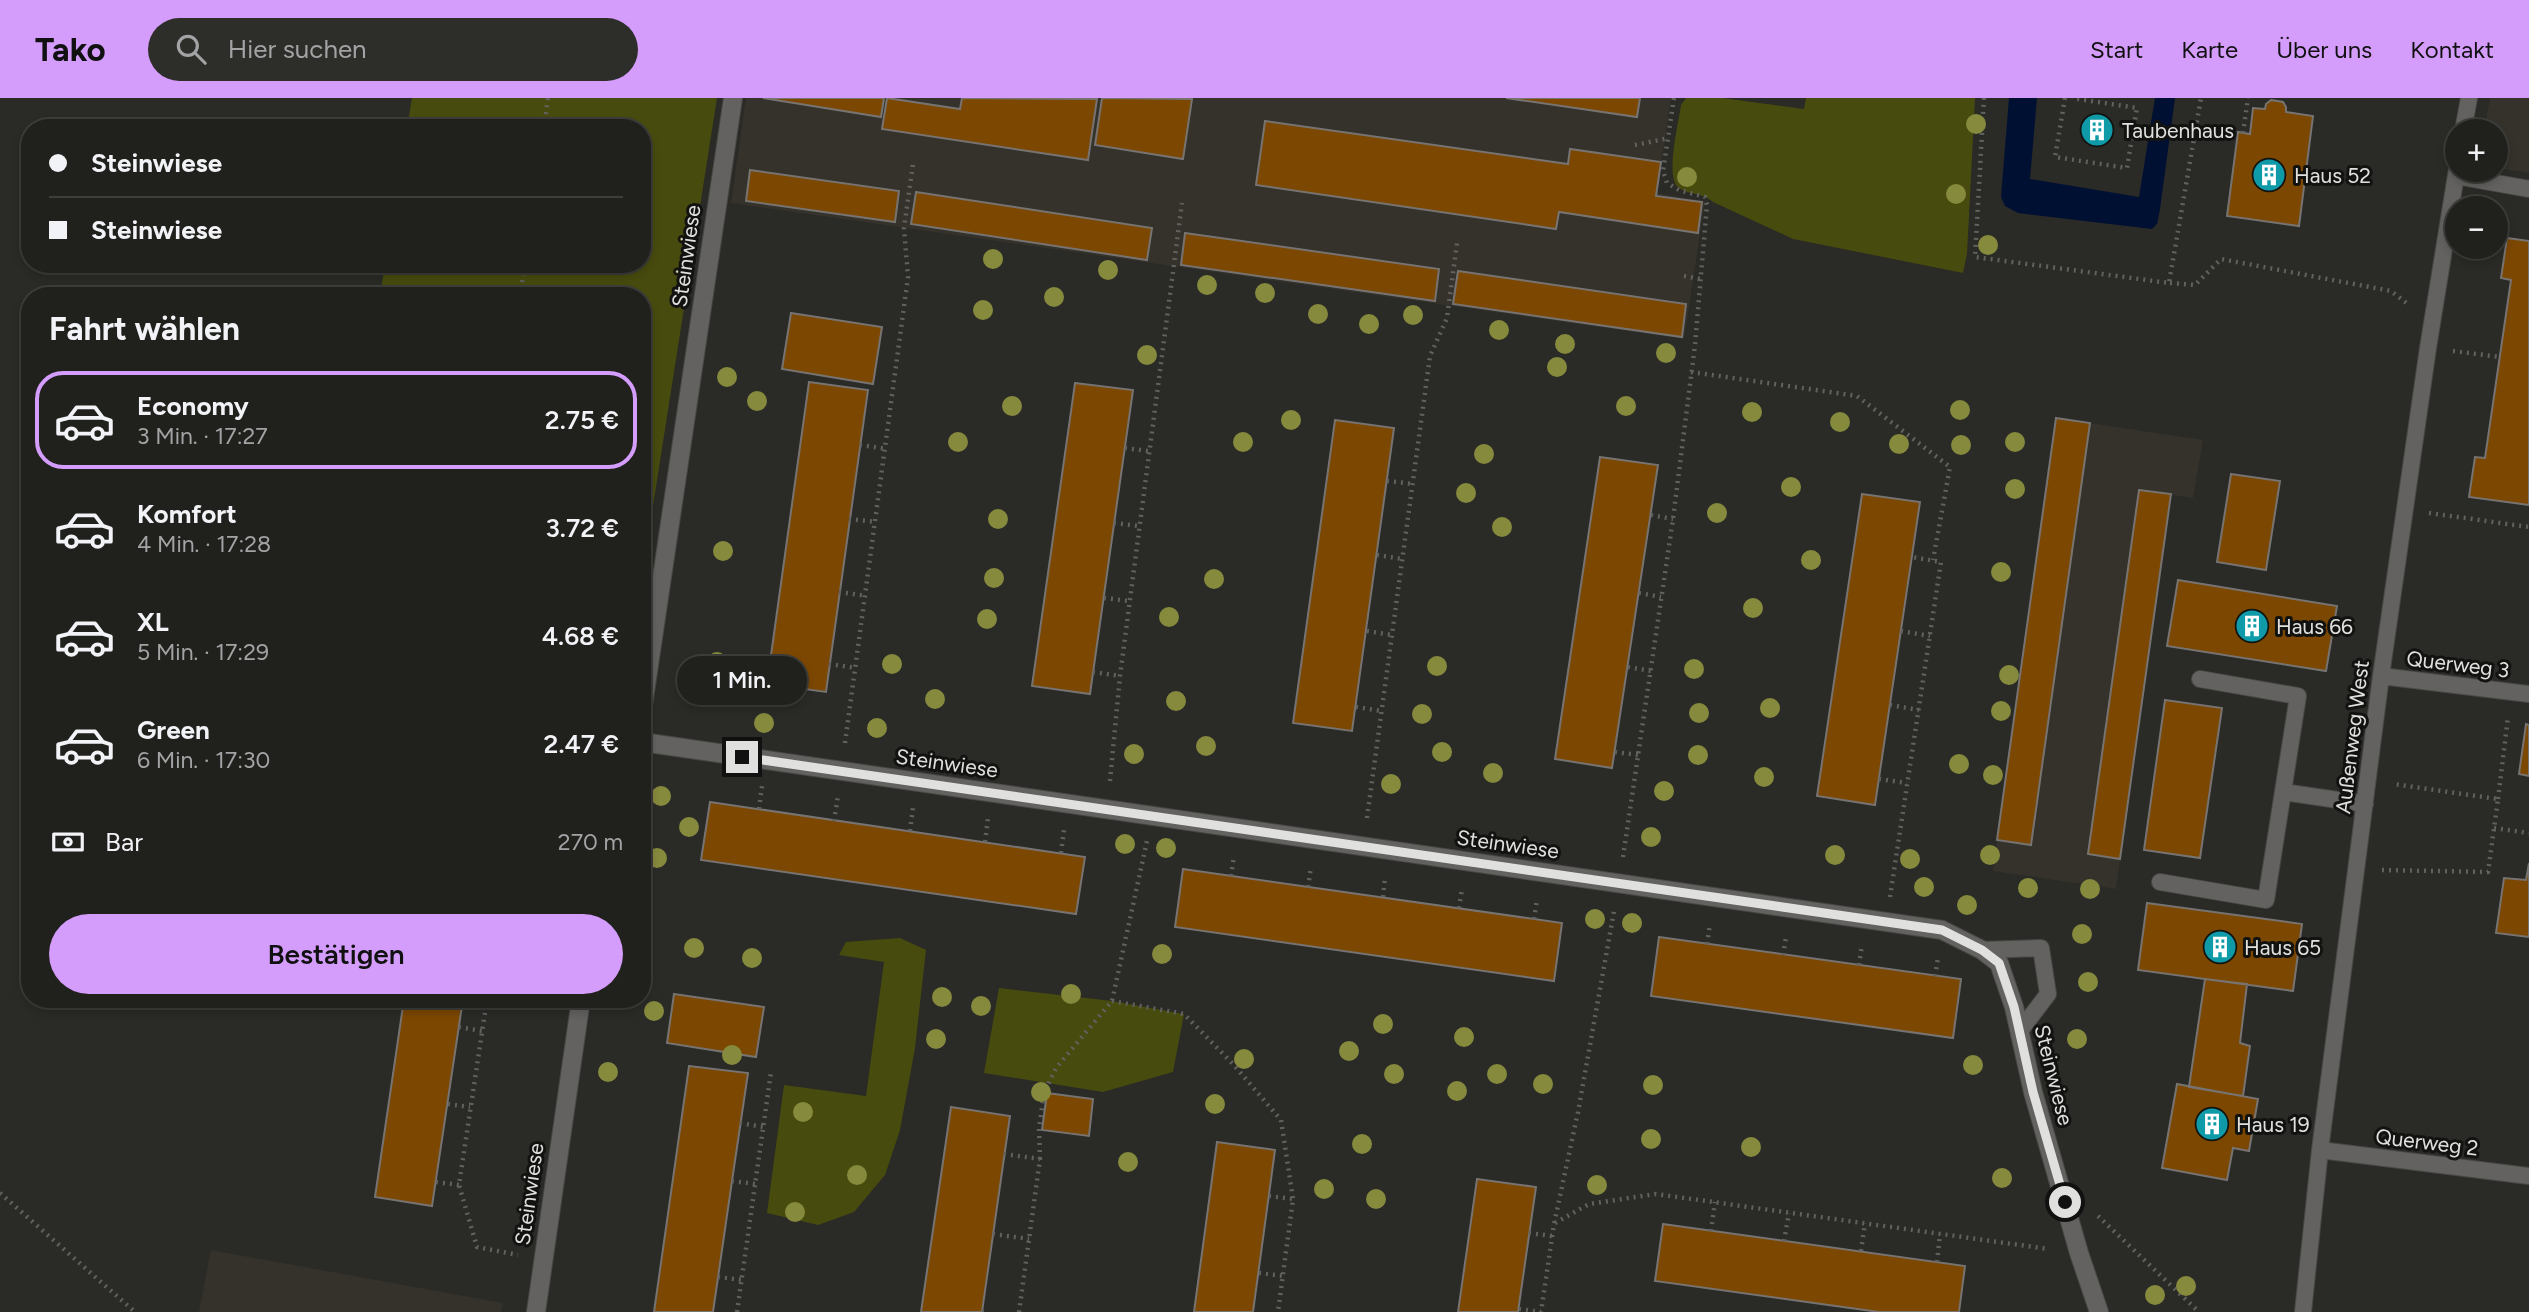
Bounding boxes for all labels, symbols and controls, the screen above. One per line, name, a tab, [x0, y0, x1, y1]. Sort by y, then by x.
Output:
search box	[148, 18, 638, 81]
text: Tako	[35, 30, 106, 69]
icon: search	[172, 30, 210, 68]
text: Hier suchen	[228, 33, 367, 65]
text: Start	[2090, 35, 2143, 64]
text: Karte	[2181, 35, 2238, 64]
text: Über uns	[2276, 35, 2372, 64]
text: Kontakt	[2410, 35, 2494, 64]
building icon: Taubenhaus	[2078, 111, 2116, 149]
place label: Taubenhaus	[2122, 118, 2234, 143]
map controls	[2445, 119, 2508, 259]
button: +	[2445, 119, 2508, 182]
text: Steinwiese	[91, 147, 222, 179]
building icon: Haus 52	[2250, 156, 2288, 194]
place label: Haus 52	[2294, 163, 2371, 188]
button: −	[2445, 196, 2508, 259]
street label: Steinwiese	[666, 203, 706, 309]
text: Steinwiese	[91, 214, 222, 246]
text: Fahrt wählen	[49, 310, 240, 348]
icon: car	[53, 389, 116, 452]
text: Economy	[137, 390, 249, 422]
text: 2.75 €	[545, 404, 619, 436]
text: 3 Min. · 17:27	[137, 422, 268, 450]
icon: car	[53, 497, 116, 560]
text: Komfort	[137, 498, 237, 530]
text: 3.72 €	[546, 512, 619, 544]
text: 4 Min. · 17:28	[137, 530, 271, 558]
icon: car	[53, 605, 116, 668]
text: XL	[137, 606, 169, 638]
building icon: Haus 66	[2233, 607, 2271, 645]
place label: Haus 66	[2276, 614, 2353, 639]
text: 4.68 €	[542, 620, 619, 652]
text: 5 Min. · 17:29	[137, 638, 269, 666]
street label: Querweg 3	[2405, 645, 2511, 683]
callout: 1 Min.	[677, 656, 807, 704]
street label: Außenweg West	[2330, 659, 2374, 815]
text: 1 Min.	[713, 666, 771, 694]
icon: car	[53, 713, 116, 776]
text: Green	[137, 714, 210, 746]
text: 2.47 €	[544, 728, 619, 760]
route end	[726, 741, 758, 773]
street label: Steinwiese	[894, 743, 1000, 783]
text: 6 Min. · 17:30	[137, 746, 270, 774]
icon: cash	[49, 823, 87, 861]
street label: Steinwiese	[1455, 824, 1561, 864]
text: Bar	[105, 826, 143, 858]
text: 270 m	[558, 828, 623, 856]
button: Bestätigen	[49, 914, 623, 994]
building icon: Haus 65	[2201, 928, 2239, 966]
place label: Haus 65	[2244, 935, 2321, 960]
street label: Steinwiese	[2029, 1022, 2079, 1128]
building icon: Haus 19	[2193, 1105, 2231, 1143]
place label: Haus 19	[2236, 1112, 2310, 1137]
street label: Querweg 2	[2374, 1123, 2480, 1161]
street label: Steinwiese	[509, 1141, 549, 1247]
route start	[2049, 1186, 2081, 1218]

